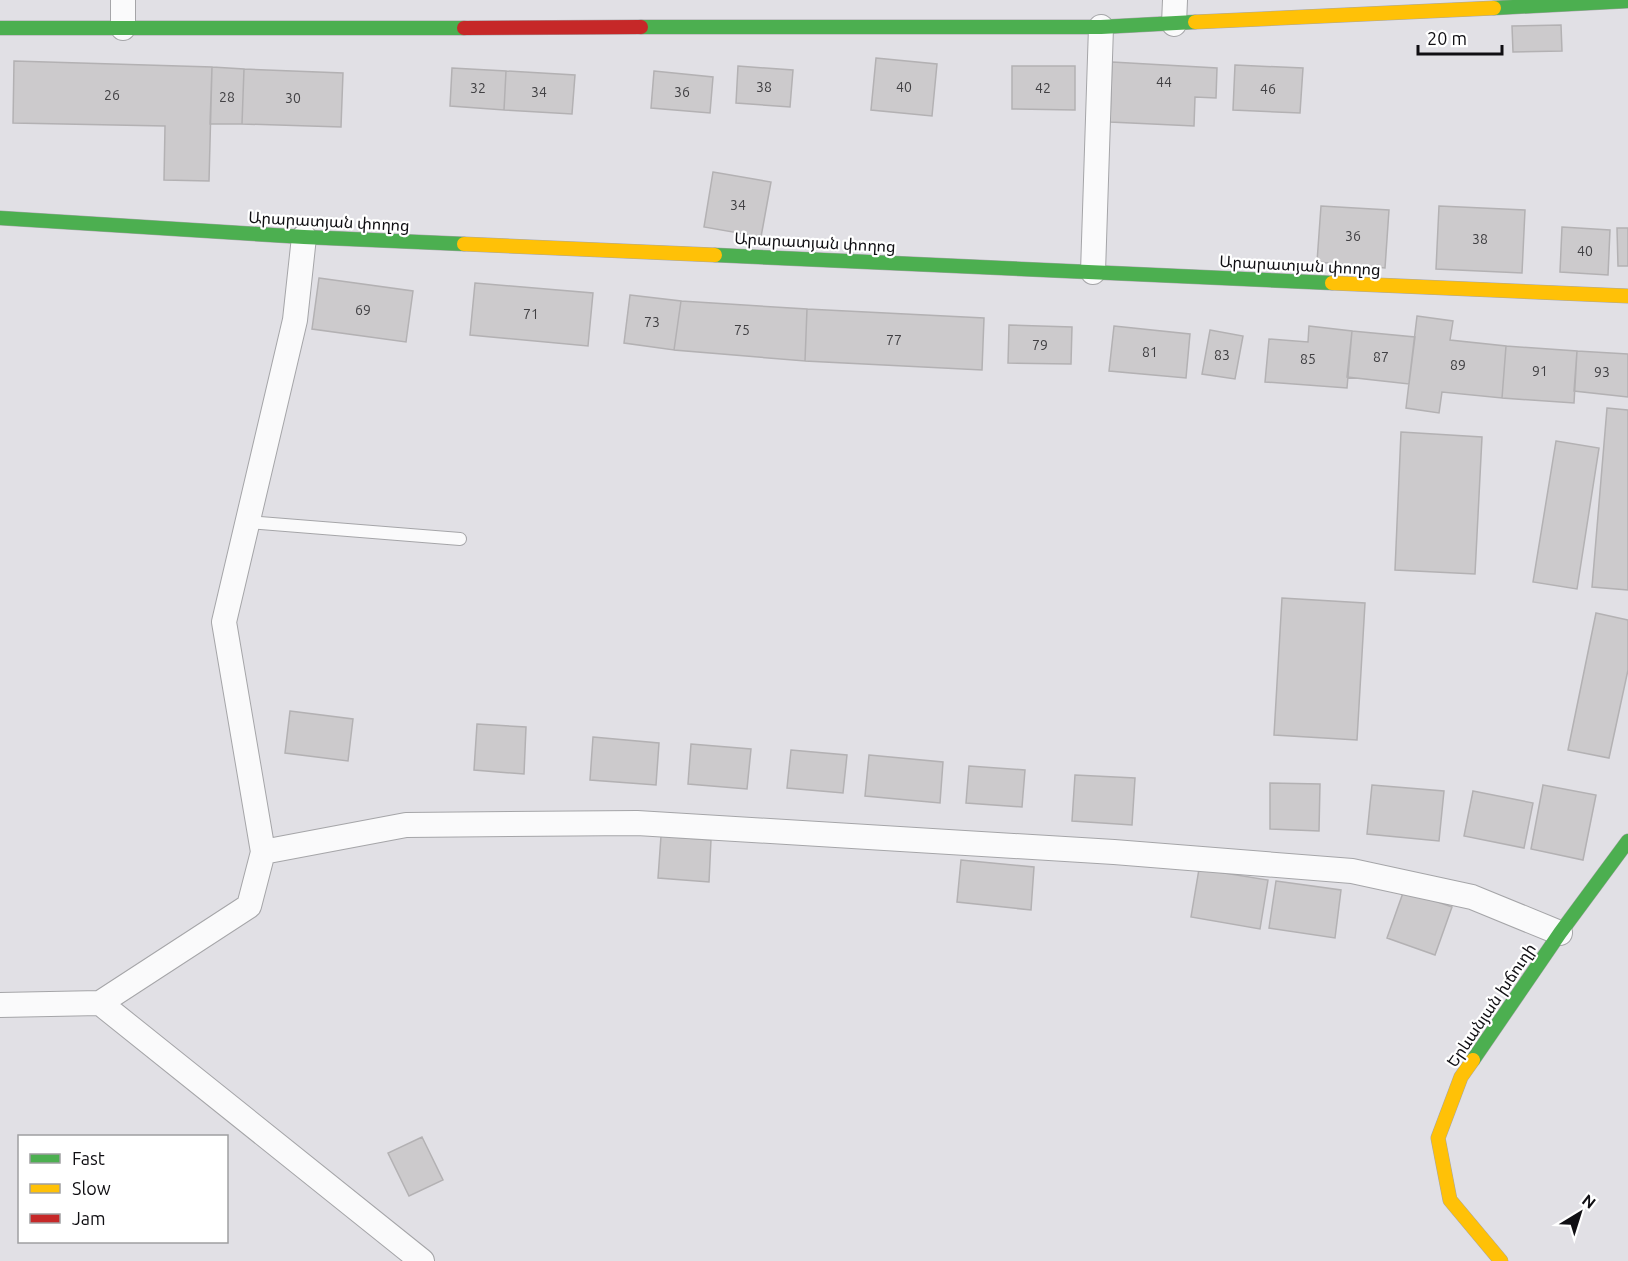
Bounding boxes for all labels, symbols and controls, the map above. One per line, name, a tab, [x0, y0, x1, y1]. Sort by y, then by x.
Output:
scale bar	[1418, 18, 1502, 56]
text: 20 m	[1427, 28, 1467, 48]
house number: 44	[1156, 74, 1172, 90]
house number: 38	[756, 79, 772, 95]
house number: 40	[896, 79, 912, 95]
house number: 32	[470, 80, 486, 96]
house number: 42	[1035, 80, 1051, 96]
house number: 46	[1260, 81, 1276, 97]
house number: 34	[531, 84, 547, 100]
house number: 36	[674, 84, 690, 100]
house number: 26	[104, 87, 120, 103]
house number: 28	[219, 89, 235, 105]
house number: 30	[285, 90, 301, 106]
house number: 34	[730, 197, 746, 213]
street label: Արարատյան փողոց	[248, 208, 410, 235]
house number: 36	[1345, 228, 1361, 244]
street label: Արարատյան փողոց	[734, 229, 896, 256]
house number: 38	[1472, 231, 1488, 247]
house number: 40	[1577, 243, 1593, 259]
street label: Արարատյան փողոց	[1219, 252, 1381, 279]
house number: 69	[355, 302, 371, 318]
house number: 71	[523, 306, 539, 322]
house number: 73	[644, 314, 660, 330]
house number: 75	[734, 322, 750, 338]
house number: 77	[886, 332, 902, 348]
house number: 79	[1032, 337, 1048, 353]
house number: 81	[1142, 344, 1158, 360]
house number: 83	[1214, 347, 1230, 363]
house number: 87	[1373, 349, 1389, 365]
house number: 85	[1300, 351, 1316, 367]
house number: 89	[1450, 357, 1466, 373]
house number: 91	[1532, 363, 1548, 379]
house number: 93	[1594, 364, 1610, 380]
street label: Երևանյան խճուղի	[1443, 940, 1540, 1071]
legend	[18, 1135, 228, 1243]
text: Fast	[72, 1148, 105, 1168]
text: Slow	[72, 1178, 111, 1198]
north arrow	[1550, 1183, 1610, 1243]
text: N	[1579, 1190, 1599, 1212]
text: Jam	[72, 1208, 106, 1228]

